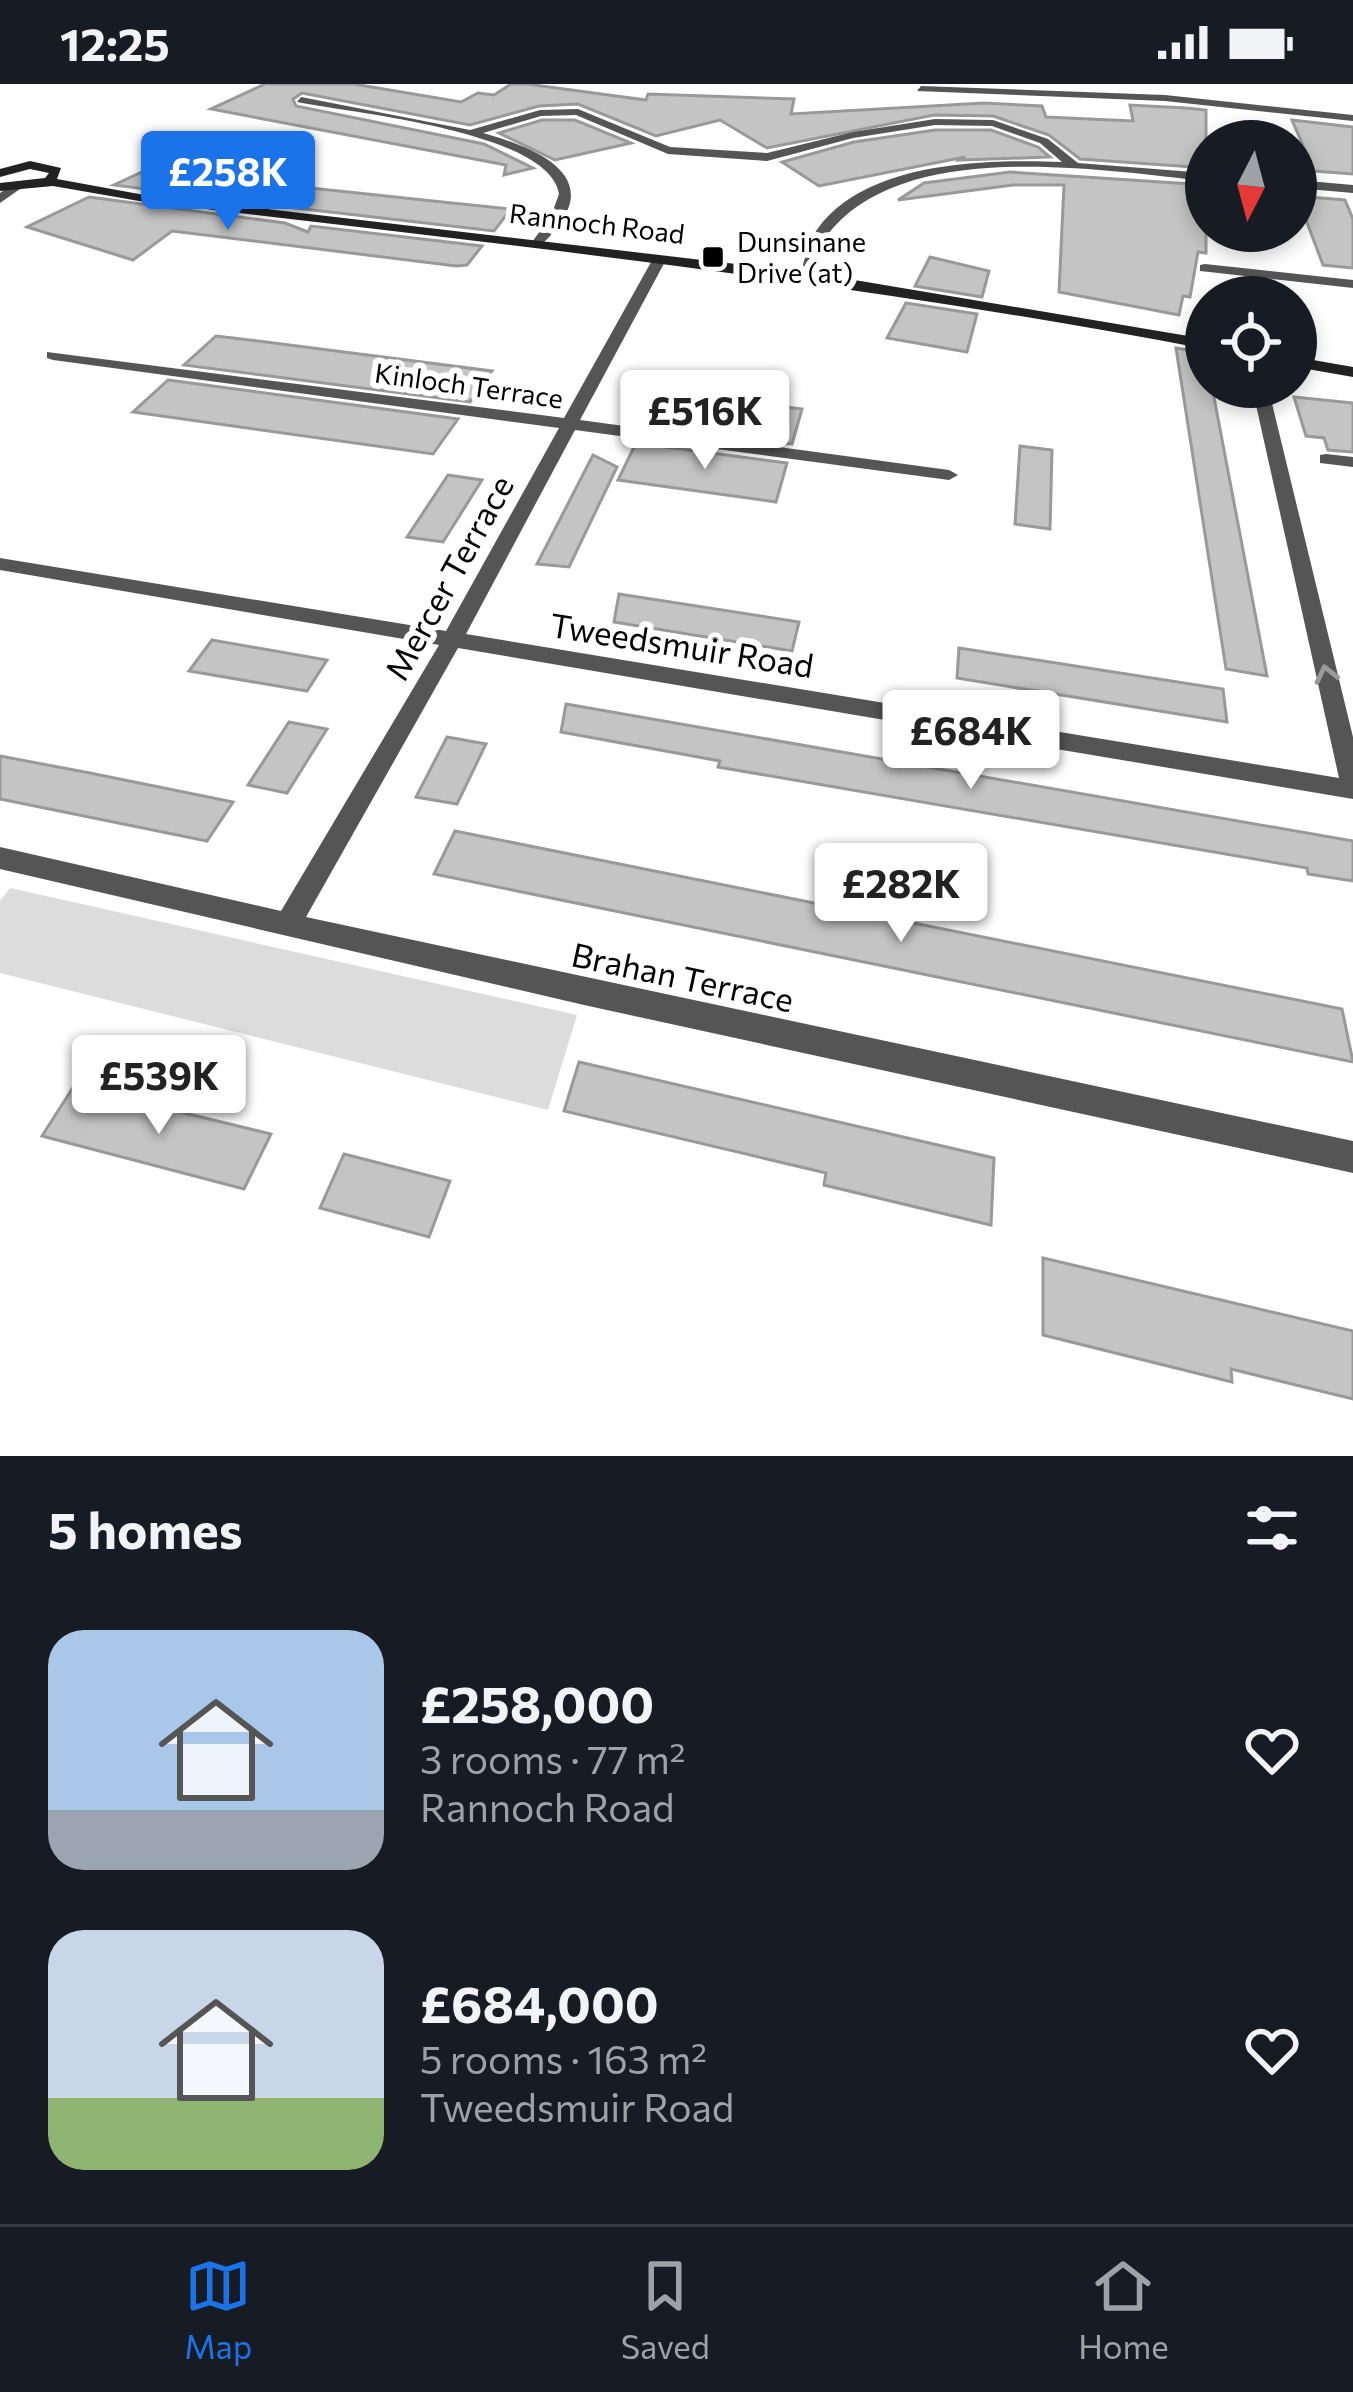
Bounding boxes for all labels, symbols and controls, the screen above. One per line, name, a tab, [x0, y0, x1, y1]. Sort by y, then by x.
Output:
text: 12:25	[60, 15, 170, 70]
north arrow	[1185, 120, 1317, 252]
map controls	[1185, 120, 1317, 408]
pin: £258K	[144, 131, 312, 233]
text: £258K	[168, 146, 288, 194]
street label: Rannoch Road	[508, 196, 686, 250]
place label: Dunsinane Drive (at)	[737, 225, 866, 289]
marker: Dunsinane Drive (at)	[700, 244, 726, 270]
button: locate	[1185, 276, 1317, 408]
street label: Kinloch Terrace	[373, 355, 565, 415]
pin: £516K	[621, 370, 789, 472]
text: £516K	[647, 385, 763, 433]
street label: Mercer Terrace	[375, 467, 521, 687]
street label: Tweedsmuir Road	[547, 603, 817, 685]
one-way arrow	[1315, 664, 1340, 684]
pin: £684K	[887, 690, 1055, 792]
text: £684K	[909, 705, 1033, 753]
pin: £282K	[817, 843, 985, 945]
text: £282K	[842, 858, 960, 906]
street label: Brahan Terrace	[568, 932, 798, 1020]
pin: £539K	[75, 1035, 243, 1137]
text: £539K	[99, 1050, 219, 1098]
icon: filters	[1239, 1495, 1305, 1561]
text: 5 homes	[48, 1497, 243, 1560]
text: £258,000	[420, 1671, 654, 1734]
icon: home	[144, 1678, 288, 1822]
icon: heart	[1239, 1717, 1305, 1783]
text: 3 rooms · 77 m²	[420, 1734, 686, 1782]
text: Rannoch Road	[420, 1782, 675, 1830]
text: £684,000	[420, 1971, 659, 2034]
icon: home	[144, 1978, 288, 2122]
icon: heart	[1239, 2017, 1305, 2083]
text: 5 rooms · 163 m²	[420, 2034, 707, 2082]
text: Tweedsmuir Road	[420, 2082, 734, 2130]
tab: Map	[184, 2253, 252, 2366]
tab: Saved	[621, 2253, 710, 2366]
tab: Home	[1078, 2253, 1169, 2366]

